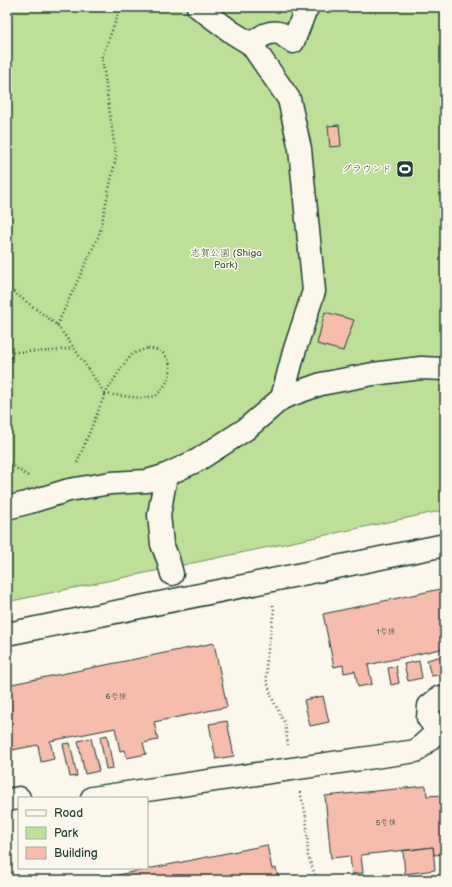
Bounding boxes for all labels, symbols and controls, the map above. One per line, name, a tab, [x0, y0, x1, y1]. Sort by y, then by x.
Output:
sports icon: グラウンド	[395, 159, 415, 179]
place label: グラウンド	[342, 163, 392, 175]
park label: 志賀公園 (Shiga Park)	[190, 247, 262, 271]
house number: 1号棟	[376, 627, 396, 636]
house number: 6号棟	[106, 692, 126, 701]
legend	[18, 797, 148, 869]
text: Road	[54, 806, 83, 821]
house number: 5号棟	[376, 818, 396, 827]
text: Park	[54, 826, 78, 841]
text: Building	[54, 846, 98, 861]

